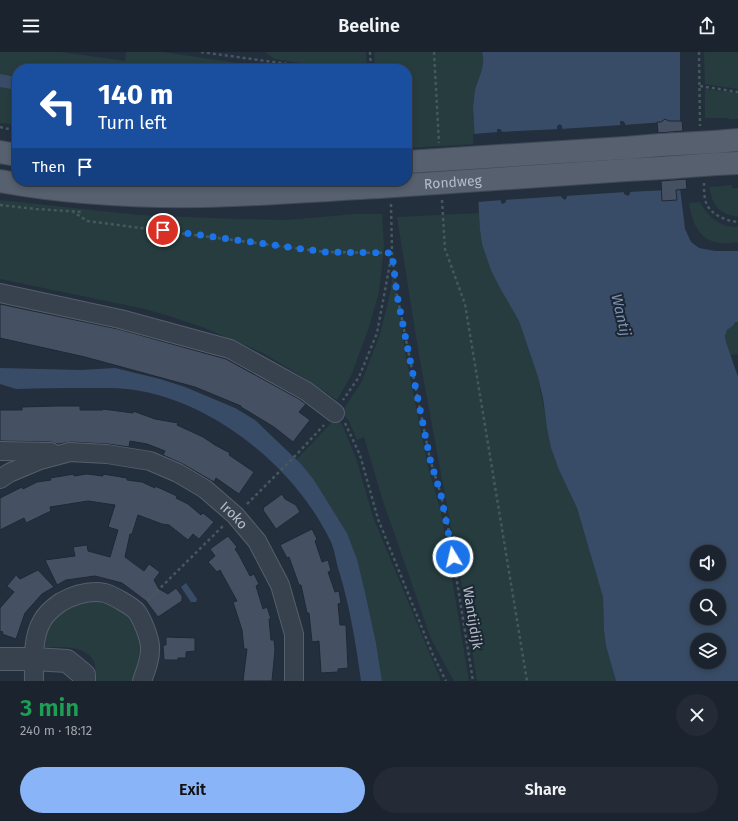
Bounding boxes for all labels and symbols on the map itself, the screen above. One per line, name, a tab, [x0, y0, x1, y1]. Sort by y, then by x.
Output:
street label: Rondweg	[423, 172, 483, 193]
pin	[146, 213, 180, 247]
water label: Wantij	[607, 292, 635, 339]
street label: Iroko	[216, 498, 251, 533]
position arrow	[432, 536, 474, 578]
street label: Wantijdijk	[459, 585, 486, 651]

